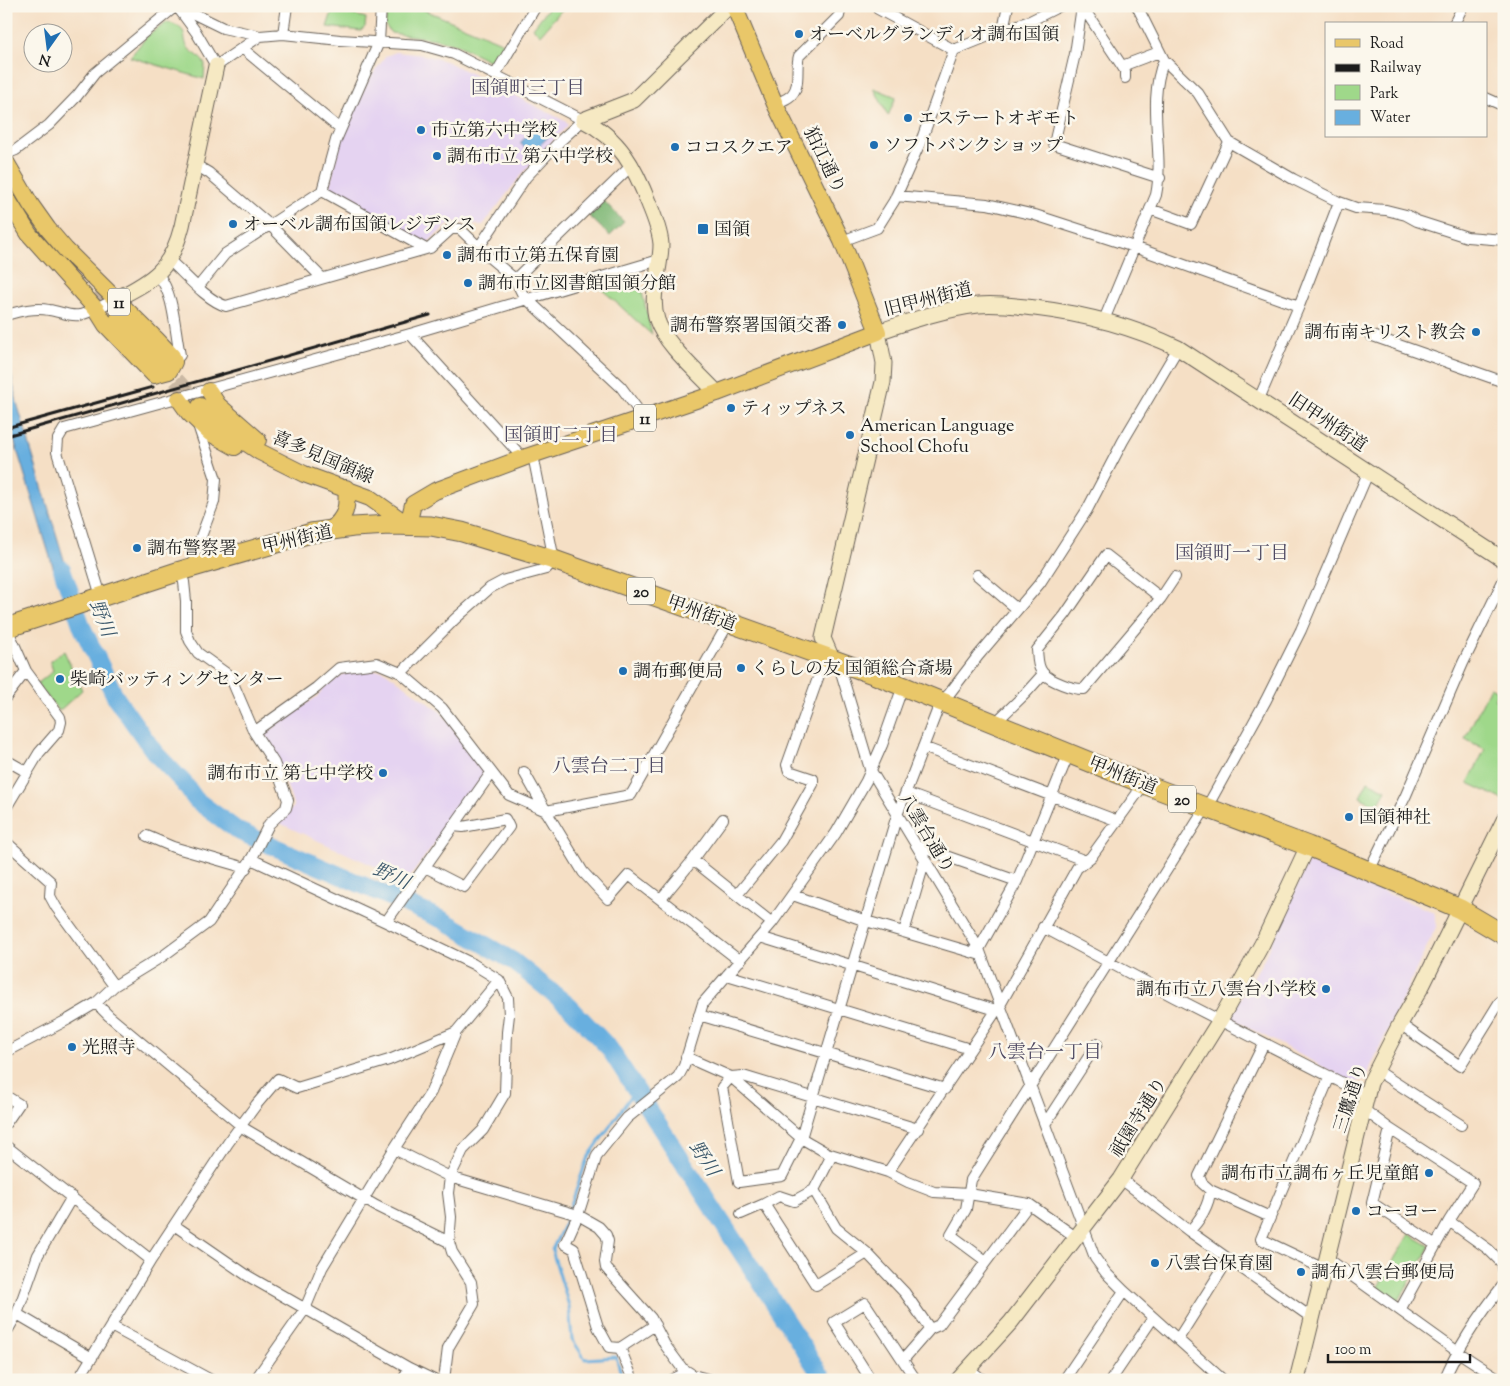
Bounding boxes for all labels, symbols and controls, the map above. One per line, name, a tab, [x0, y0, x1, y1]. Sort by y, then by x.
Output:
north arrow	[22, 22, 72, 72]
legend	[1325, 22, 1488, 138]
place label: オーベルグランディオ調布国領	[809, 23, 1059, 49]
marker: オーベルグランディオ調布国領	[793, 28, 805, 40]
text: Road	[1370, 34, 1404, 55]
text: N	[37, 48, 53, 70]
text: Railway	[1370, 58, 1422, 79]
district label: 国領町三丁目	[471, 76, 585, 103]
text: Park	[1370, 84, 1399, 105]
place label: エステートオギモト	[918, 107, 1079, 133]
text: Water	[1370, 108, 1411, 129]
marker: エステートオギモト	[902, 112, 914, 124]
place label: 市立第六中学校	[431, 119, 557, 145]
street label: 狛江通り	[796, 123, 851, 199]
marker: 市立第六中学校	[415, 124, 427, 136]
place label: ソフトバンクショップ	[884, 134, 1063, 160]
place label: ココスクエア	[685, 136, 793, 162]
marker: ソフトバンクショップ	[868, 139, 880, 151]
marker: ココスクエア	[669, 141, 681, 153]
place label: 調布市立 第六中学校	[447, 145, 613, 171]
marker: 調布市立 第六中学校	[431, 150, 443, 162]
place label: オーベル調布国領レジデンス	[243, 213, 476, 239]
marker: オーベル調布国領レジデンス	[227, 218, 239, 230]
place label: 国領	[714, 218, 750, 244]
marker: 国領	[696, 222, 710, 236]
place label: 調布市立第五保育園	[457, 244, 619, 270]
marker: 調布市立第五保育園	[441, 249, 453, 261]
place label: 調布市立図書館国領分館	[478, 272, 676, 298]
marker: 調布市立図書館国領分館	[462, 277, 474, 289]
street label: 旧甲州街道	[882, 277, 975, 324]
road number: 11	[108, 288, 130, 316]
place label: 調布警察署国領交番	[670, 314, 832, 340]
marker: 調布警察署国領交番	[836, 319, 848, 331]
place label: 調布南キリスト教会	[1304, 321, 1466, 347]
marker: 調布南キリスト教会	[1470, 326, 1482, 338]
street label: 旧甲州街道	[1282, 388, 1371, 460]
place label: ティップネス	[741, 397, 847, 423]
marker: ティップネス	[725, 402, 737, 414]
road number: 11	[634, 404, 656, 432]
place label: American Language School Chofu	[860, 414, 1014, 461]
district label: 国領町二丁目	[504, 423, 618, 450]
street label: 喜多見国領線	[267, 426, 377, 492]
marker: American Language School Chofu	[844, 429, 856, 441]
street label: 甲州街道	[259, 520, 335, 562]
place label: 調布警察署	[147, 537, 237, 563]
district label: 国領町一丁目	[1175, 541, 1289, 568]
marker: 調布警察署	[131, 542, 143, 554]
road number: 20	[627, 578, 655, 604]
street label: 甲州街道	[663, 590, 740, 639]
water label: 野川	[81, 596, 121, 643]
place label: くらしの友 国領総合斎場	[751, 657, 953, 683]
place label: 調布郵便局	[633, 660, 723, 686]
marker: くらしの友 国領総合斎場	[735, 662, 747, 674]
marker: 調布郵便局	[617, 665, 629, 677]
place label: 柴崎バッティングセンター	[70, 668, 283, 694]
marker: 柴崎バッティングセンター	[54, 673, 66, 685]
street label: 甲州街道	[1084, 751, 1160, 802]
district label: 八雲台二丁目	[552, 754, 666, 781]
place label: 調布市立 第七中学校	[207, 762, 373, 788]
marker: 調布市立 第七中学校	[377, 767, 389, 779]
road number: 20	[1168, 786, 1196, 812]
street label: 八雲台通り	[891, 789, 960, 879]
place label: 国領神社	[1359, 806, 1431, 832]
marker: 国領神社	[1343, 811, 1355, 823]
water label: 野川	[368, 857, 416, 898]
place label: 調布市立八雲台小学校	[1136, 978, 1316, 1004]
marker: 調布市立八雲台小学校	[1320, 983, 1332, 995]
place label: 光照寺	[82, 1036, 136, 1062]
district label: 八雲台一丁目	[988, 1040, 1102, 1067]
marker: 光照寺	[66, 1041, 78, 1053]
street label: 三鷹通り	[1328, 1060, 1375, 1137]
street label: 祇園寺通り	[1105, 1073, 1175, 1163]
water label: 野川	[681, 1136, 726, 1184]
place label: 調布市立調布ヶ丘児童館	[1221, 1162, 1419, 1188]
marker: 調布市立調布ヶ丘児童館	[1423, 1167, 1435, 1179]
place label: コーヨー	[1366, 1200, 1438, 1226]
marker: コーヨー	[1350, 1205, 1362, 1217]
place label: 八雲台保育園	[1165, 1252, 1273, 1278]
marker: 八雲台保育園	[1149, 1257, 1161, 1269]
place label: 調布八雲台郵便局	[1311, 1261, 1455, 1287]
marker: 調布八雲台郵便局	[1295, 1266, 1307, 1278]
scale bar	[1328, 1331, 1470, 1363]
text: 100 m	[1335, 1340, 1372, 1361]

